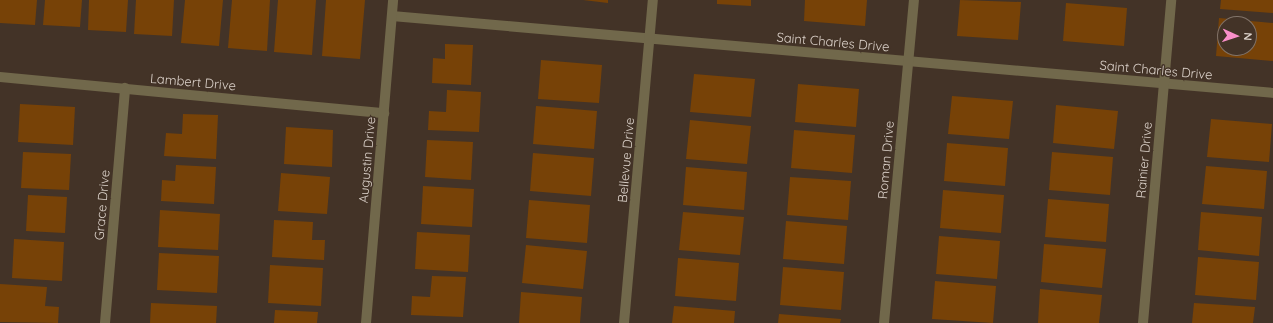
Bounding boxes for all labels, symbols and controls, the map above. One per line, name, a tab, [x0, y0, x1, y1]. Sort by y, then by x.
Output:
north arrow	[1217, 16, 1257, 56]
street label: Saint Charles Drive	[776, 29, 890, 55]
text: N	[1241, 32, 1255, 41]
street label: Saint Charles Drive	[1099, 57, 1213, 83]
street label: Lambert Drive	[149, 70, 237, 94]
street label: Augustin Drive	[355, 116, 379, 204]
street label: Bellevue Drive	[615, 117, 637, 203]
street label: Roman Drive	[875, 120, 897, 200]
street label: Rainier Drive	[1133, 121, 1155, 199]
street label: Grace Drive	[91, 169, 113, 241]

